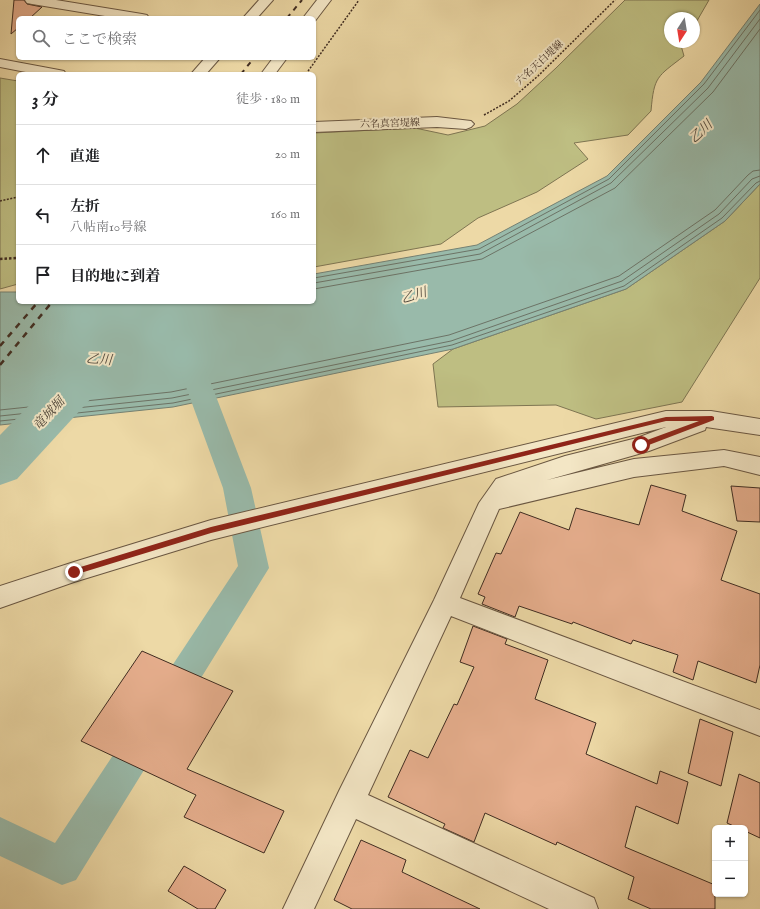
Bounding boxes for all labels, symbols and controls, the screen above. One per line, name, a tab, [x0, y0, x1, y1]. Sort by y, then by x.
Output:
north arrow	[664, 12, 700, 48]
search box	[16, 16, 316, 60]
icon: search	[30, 27, 52, 49]
text: ここで検索	[62, 30, 137, 49]
street label: 六名天白堤線	[514, 38, 566, 88]
text: 3 分	[32, 90, 59, 111]
text: 徒歩 · 180 m	[236, 91, 300, 108]
street label: 六名真宮堤線	[360, 116, 420, 132]
water label: 乙川	[686, 116, 718, 147]
icon: ahead	[32, 144, 54, 166]
text: 20 m	[275, 146, 300, 163]
text: 直進	[70, 147, 100, 166]
text: 左折	[70, 197, 100, 216]
icon: left	[32, 204, 54, 226]
text: 160 m	[270, 206, 300, 223]
text: 八帖南10号線	[70, 219, 146, 236]
icon: arrive	[32, 264, 54, 286]
text: 目的地に到着	[70, 267, 160, 286]
water label: 乙川	[399, 284, 431, 308]
water label: 乙川	[85, 351, 115, 370]
water label: 竜城堀	[29, 392, 70, 434]
route start	[632, 436, 650, 454]
route end	[65, 563, 83, 581]
map controls	[712, 825, 748, 897]
button: +	[712, 825, 748, 861]
button: −	[712, 861, 748, 897]

